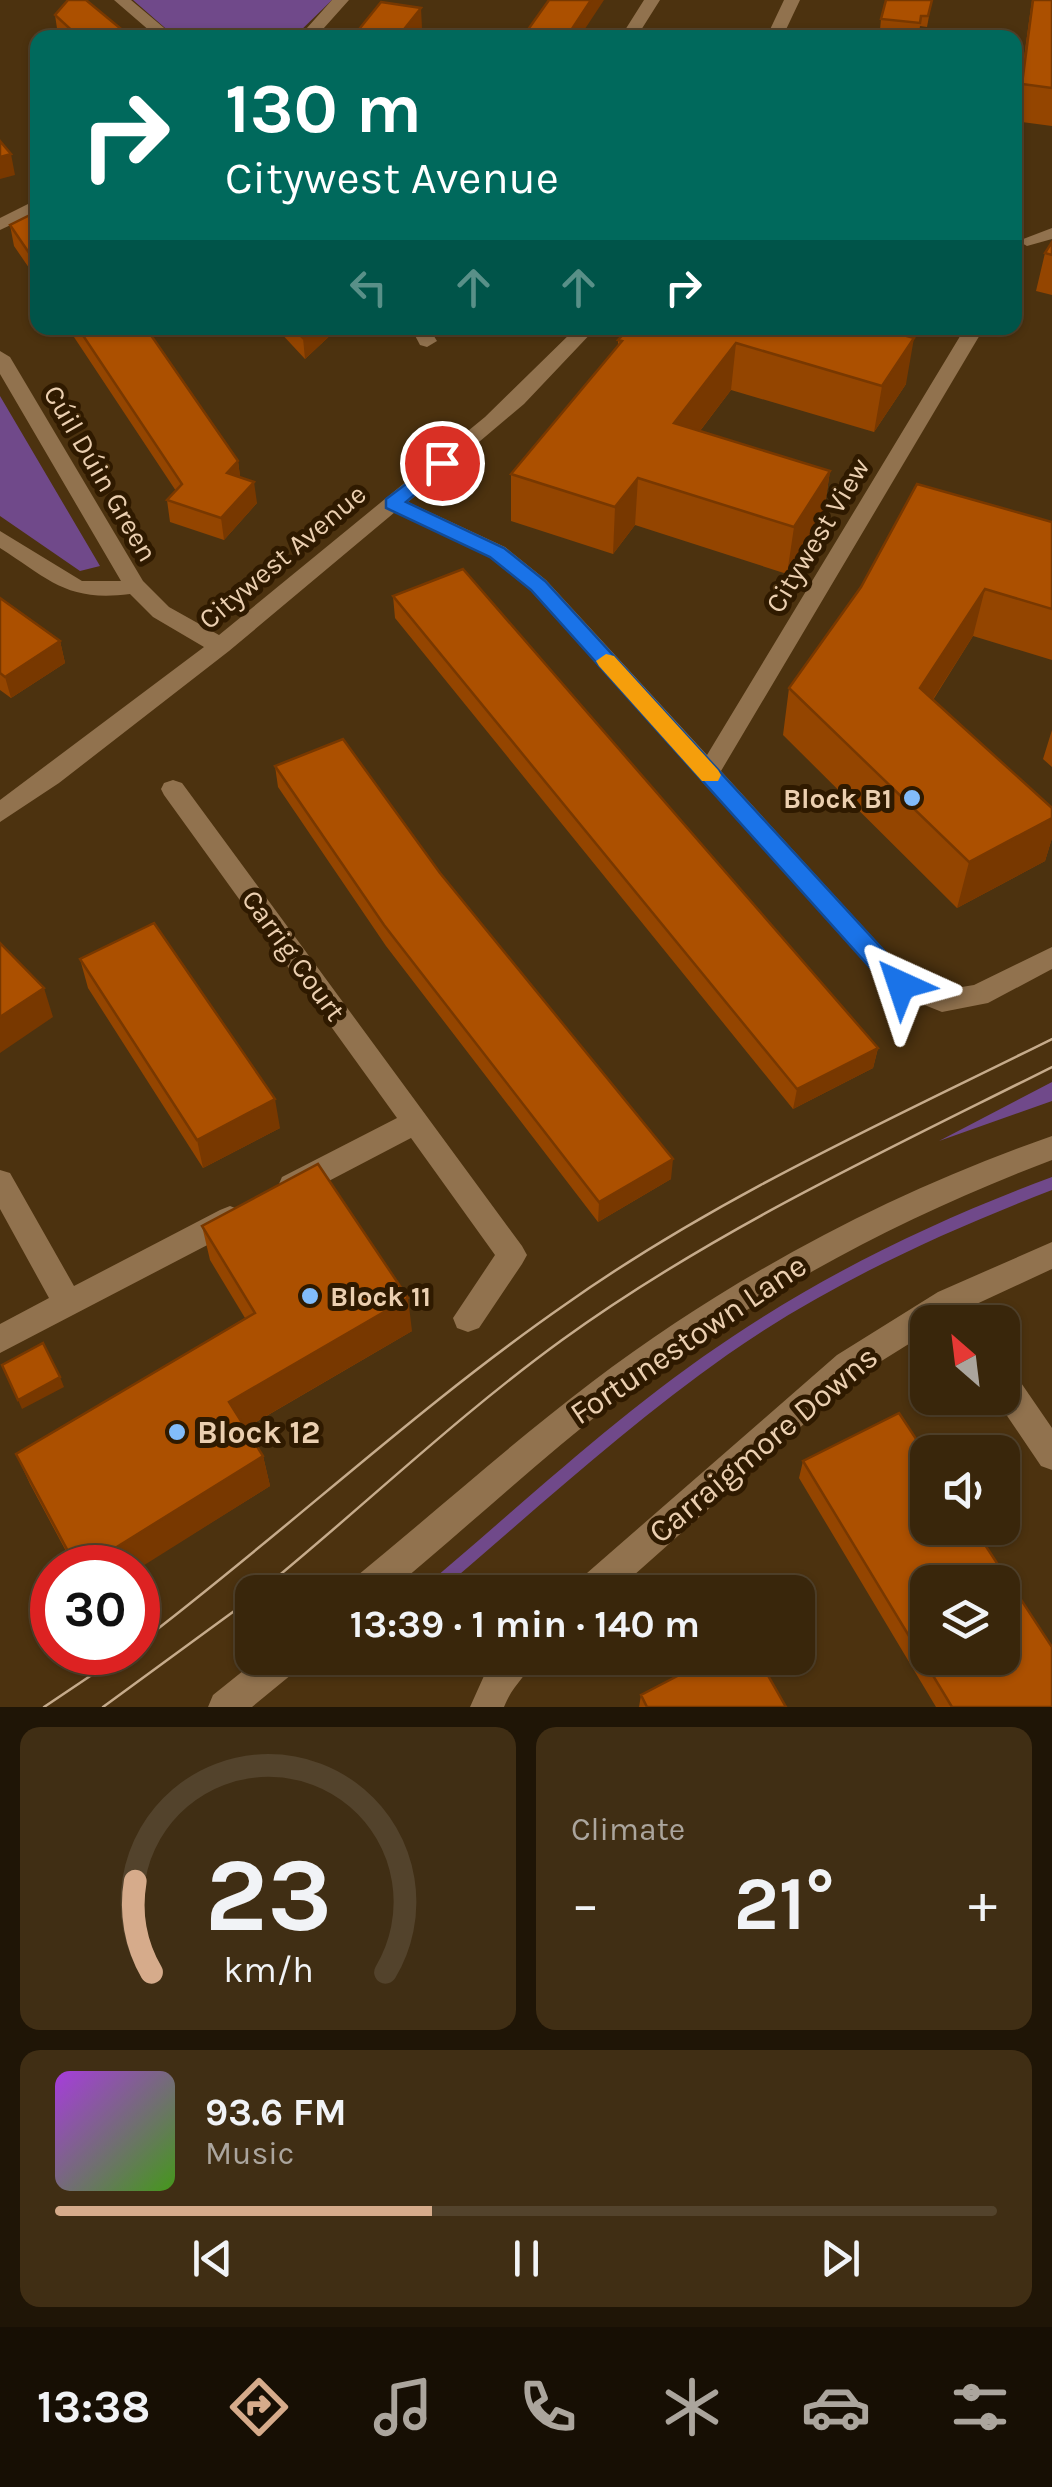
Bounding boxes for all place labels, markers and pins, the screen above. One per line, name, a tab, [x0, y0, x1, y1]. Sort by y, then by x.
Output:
pin	[400, 421, 485, 506]
place label: Block B1	[783, 782, 892, 815]
marker: Block B1	[901, 787, 923, 809]
place label: Block 11	[330, 1280, 431, 1313]
marker: Block 11	[299, 1285, 321, 1307]
place label: Block 12	[197, 1414, 320, 1451]
marker: Block 12	[166, 1421, 188, 1443]

